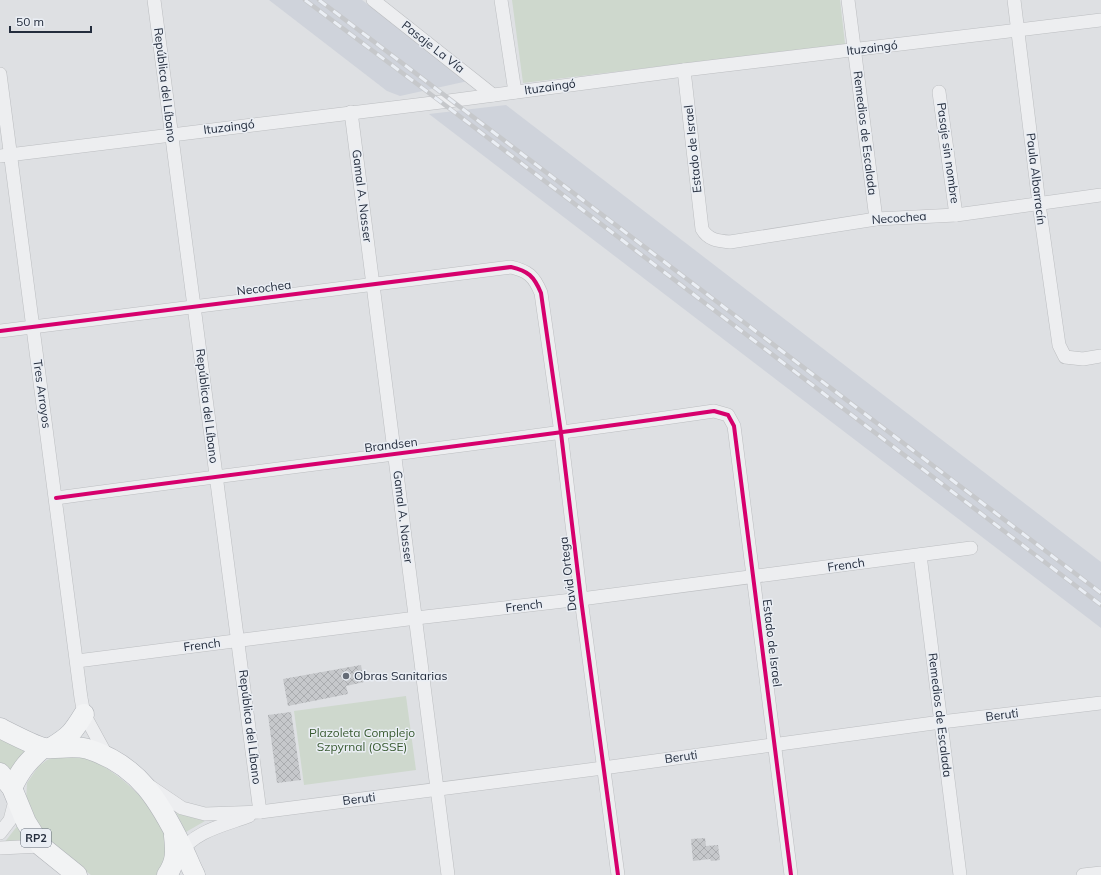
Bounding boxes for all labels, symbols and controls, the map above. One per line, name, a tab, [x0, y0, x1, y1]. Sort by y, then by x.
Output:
scale bar	[10, 8, 91, 34]
text: 50 m	[16, 14, 44, 29]
street label: Pasaje La Vía	[399, 17, 468, 76]
street label: República del Líbano	[151, 27, 180, 143]
street label: Ituzaingó	[845, 37, 899, 58]
street label: Remedios de Escalada	[850, 70, 881, 196]
street label: Ituzaingó	[523, 75, 577, 98]
street label: Pasaje sin nombre	[934, 101, 963, 204]
street label: Estado de Israel	[680, 104, 705, 194]
street label: Ituzaingó	[202, 116, 256, 137]
street label: Paula Albarracín	[1023, 132, 1050, 226]
street label: Gamal A. Nasser	[349, 149, 376, 244]
street label: Necochea	[871, 208, 927, 227]
street label: Necochea	[236, 277, 292, 298]
street label: República del Líbano	[193, 348, 222, 464]
street label: Tres Arroyos	[30, 358, 55, 429]
street label: Brandsen	[364, 434, 418, 455]
street label: Gamal A. Nasser	[390, 470, 417, 565]
street label: David Ortega	[556, 536, 580, 612]
street label: French	[826, 554, 866, 575]
street label: French	[504, 596, 543, 615]
street label: Estado de Israel	[760, 598, 785, 688]
street label: French	[182, 635, 221, 654]
street label: Remedios de Escalada	[925, 652, 956, 778]
place label: Obras Sanitarias	[354, 668, 447, 683]
street label: República del Líbano	[236, 669, 265, 785]
marker: Obras Sanitarias	[341, 671, 351, 681]
street label: Beruti	[985, 705, 1019, 724]
park label: Plazoleta Complejo Szpyrnal (OSSE)	[309, 725, 415, 754]
street label: Beruti	[664, 747, 698, 766]
street label: Beruti	[342, 789, 376, 808]
road number: RP2	[21, 829, 51, 847]

